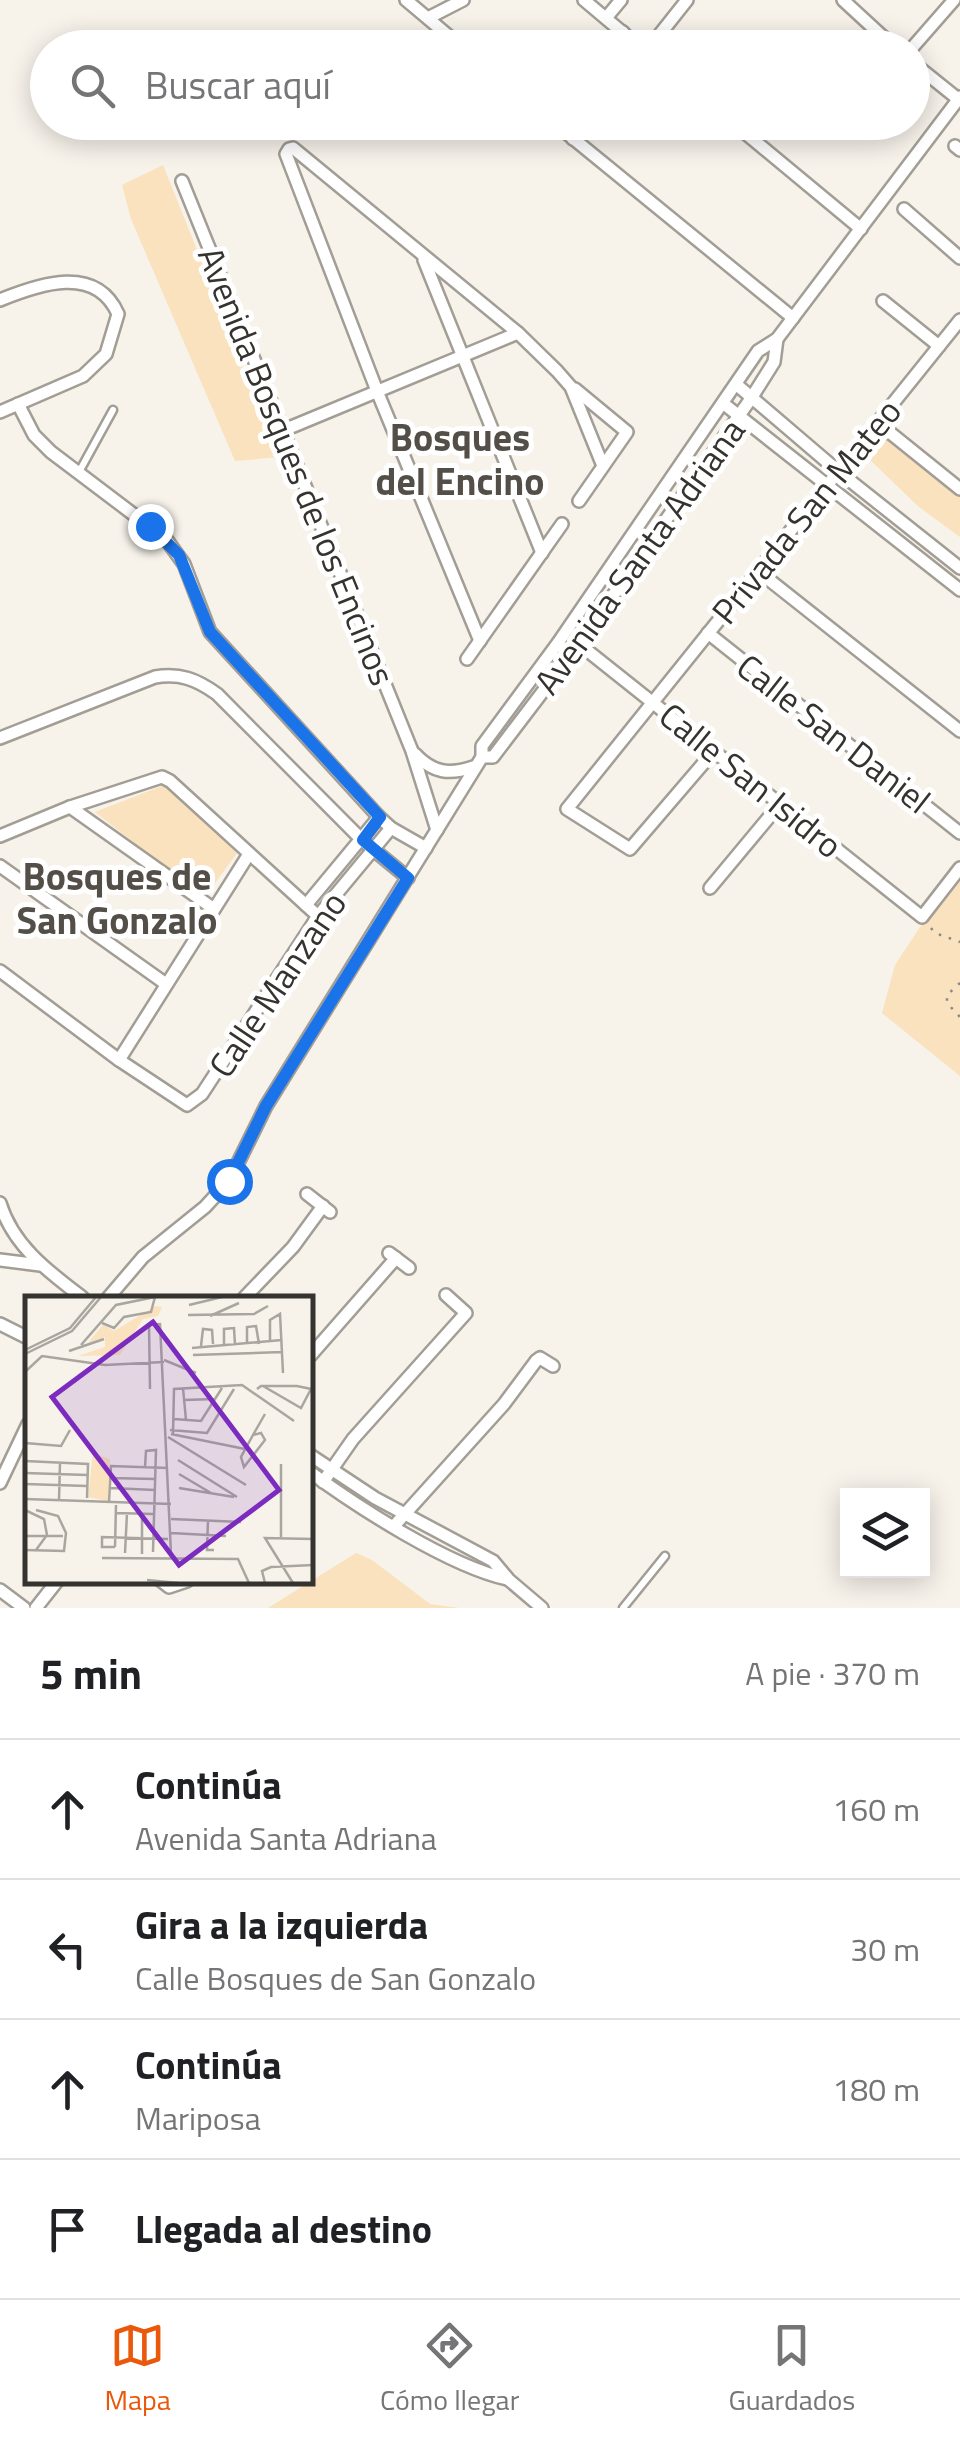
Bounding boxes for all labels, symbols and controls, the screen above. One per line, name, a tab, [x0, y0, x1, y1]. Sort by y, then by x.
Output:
search box	[30, 30, 930, 140]
text: Buscar aquí	[145, 56, 331, 114]
icon: search	[65, 58, 120, 113]
street label: Avenida Bosques de los Encinos	[184, 239, 410, 693]
street label: Privada San Mateo	[698, 386, 914, 636]
street label: Avenida Santa Adriana	[520, 407, 758, 705]
district label: Bosques del Encino	[376, 408, 544, 510]
route end	[128, 504, 174, 550]
street label: Calle San Daniel	[725, 640, 943, 826]
street label: Calle San Isidro	[648, 689, 854, 871]
district label: Bosques de San Gonzalo	[16, 847, 218, 949]
street label: Calle Manzano	[195, 880, 359, 1088]
route start	[207, 1159, 253, 1205]
inset map	[25, 1296, 312, 1583]
map controls	[840, 1488, 930, 1578]
button: layers	[840, 1488, 930, 1578]
text: 5 min	[40, 1641, 142, 1705]
text: A pie · 370 m	[745, 1649, 920, 1697]
text: Continúa	[135, 1756, 282, 1814]
icon: ahead	[40, 1782, 95, 1837]
text: 160 m	[832, 1785, 920, 1833]
text: Avenida Santa Adriana	[135, 1814, 437, 1862]
text: Gira a la izquierda	[135, 1896, 428, 1954]
icon: left	[40, 1922, 95, 1977]
text: 30 m	[850, 1925, 920, 1973]
text: Calle Bosques de San Gonzalo	[135, 1954, 536, 2002]
text: Continúa	[135, 2036, 282, 2094]
icon: ahead	[40, 2062, 95, 2117]
text: 180 m	[832, 2065, 920, 2113]
text: Mariposa	[135, 2094, 261, 2142]
text: Llegada al destino	[135, 2200, 432, 2258]
icon: arrive	[40, 2202, 95, 2257]
tab: Mapa	[105, 2318, 171, 2421]
tab: Cómo llegar	[380, 2318, 519, 2421]
tab: Guardados	[728, 2318, 855, 2421]

